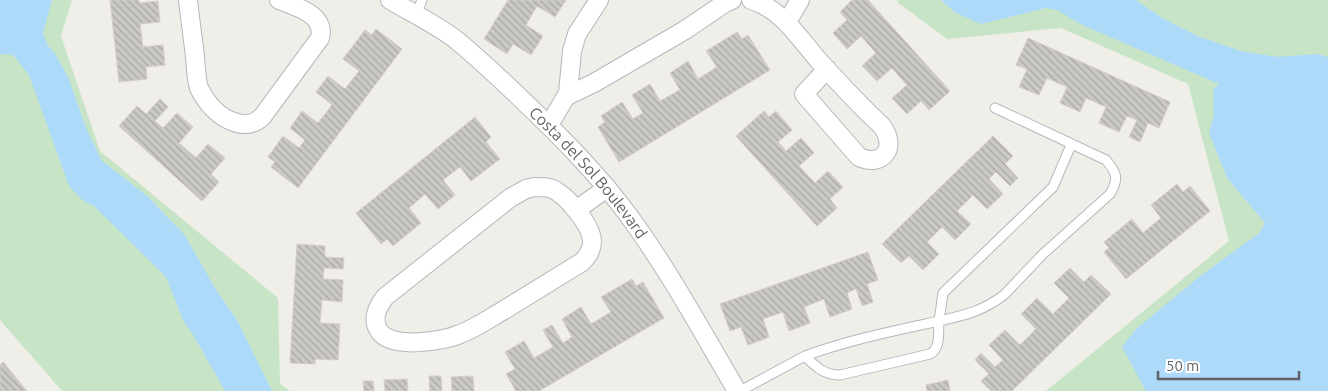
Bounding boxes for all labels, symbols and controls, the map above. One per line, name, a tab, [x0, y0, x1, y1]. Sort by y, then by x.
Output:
street label: Costa del Sol Boulevard	[526, 103, 651, 242]
scale bar	[1158, 348, 1299, 380]
text: 50 m	[1166, 357, 1199, 374]

